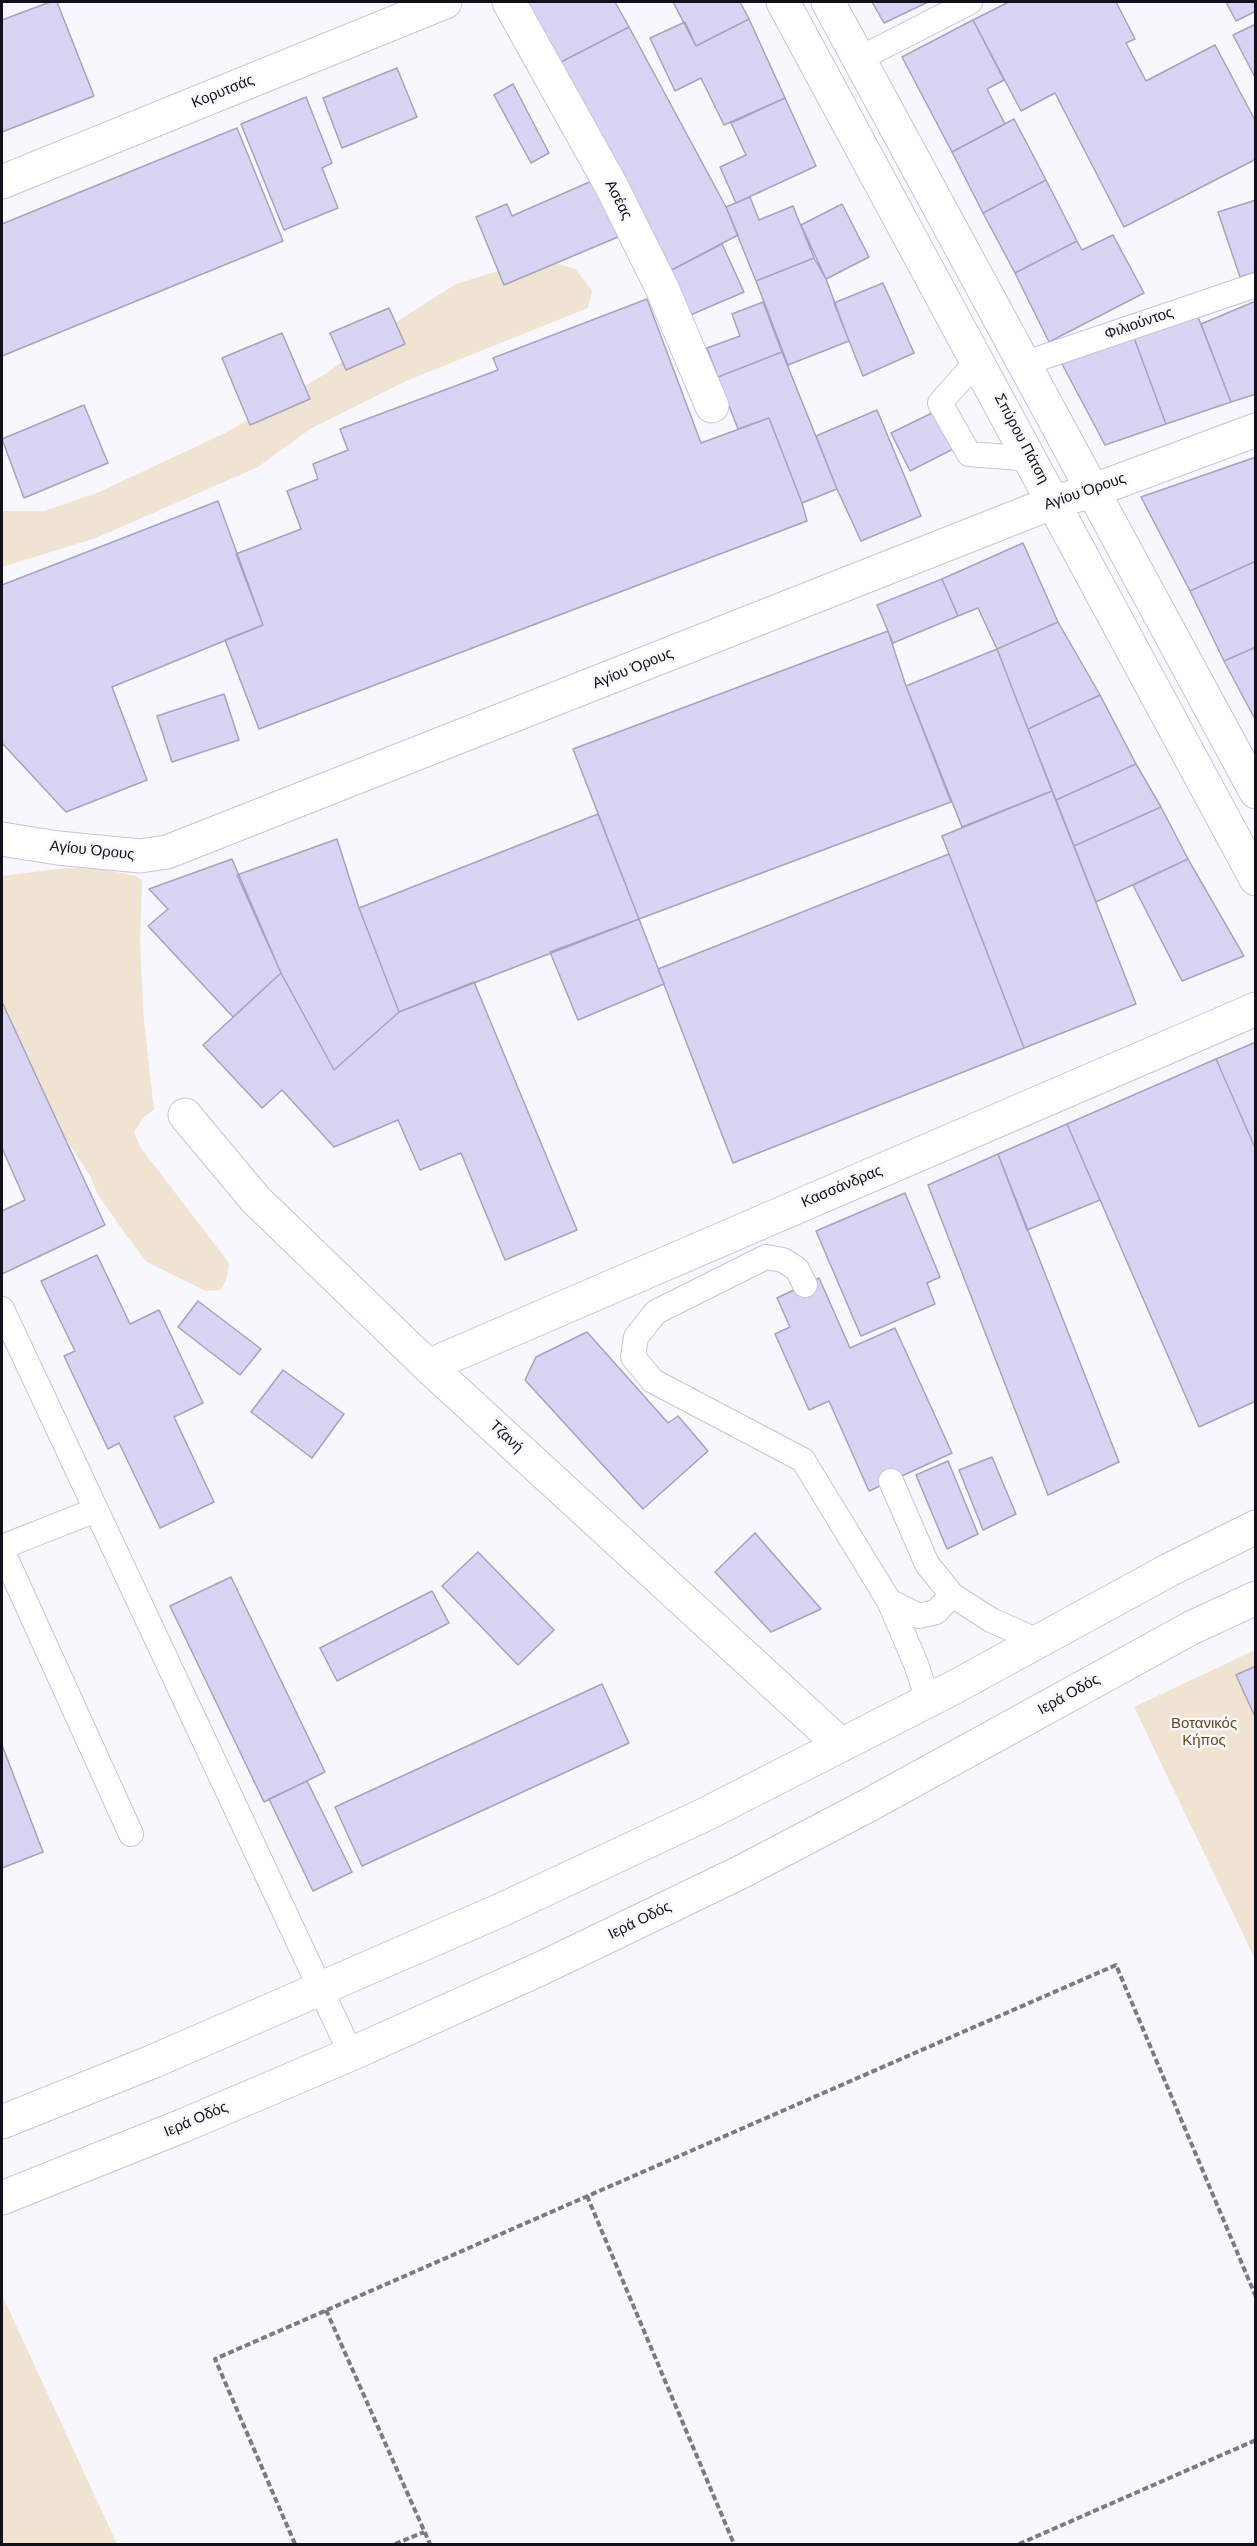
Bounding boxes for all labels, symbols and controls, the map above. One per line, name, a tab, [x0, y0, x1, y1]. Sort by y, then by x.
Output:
street label: Κορυτσάς	[189, 71, 257, 113]
street label: Ασέας	[600, 177, 636, 223]
street label: Φιλιούντος	[1102, 304, 1176, 344]
street label: Σπύρου Πάτση	[990, 391, 1052, 487]
street label: Αγίου Όρους	[1042, 470, 1128, 514]
street label: Αγίου Όρους	[590, 645, 676, 693]
street label: Αγίου Όρους	[49, 838, 135, 864]
street label: Κασσάνδρας	[799, 1162, 885, 1212]
street label: Τζανή	[485, 1417, 527, 1457]
street label: Ιερά Οδός	[1035, 1671, 1103, 1719]
park label: Βοτανικός Κήπος	[1171, 1715, 1237, 1750]
street label: Ιερά Οδός	[606, 1898, 674, 1944]
street label: Ιερά Οδός	[161, 2099, 231, 2141]

